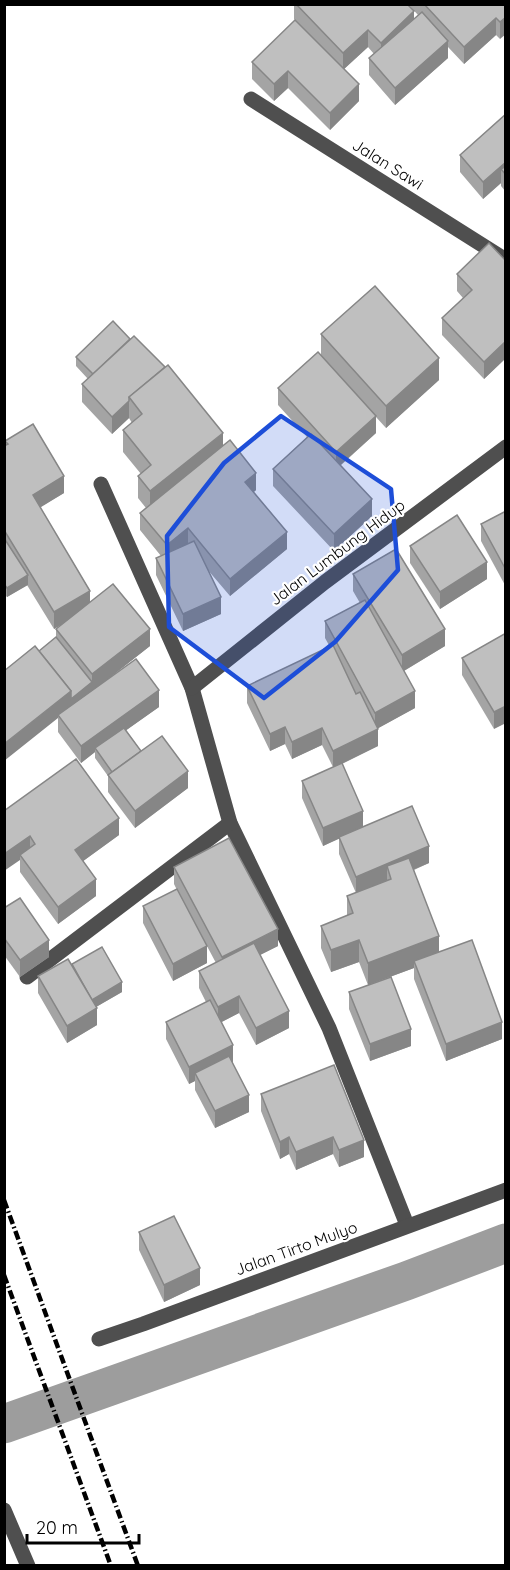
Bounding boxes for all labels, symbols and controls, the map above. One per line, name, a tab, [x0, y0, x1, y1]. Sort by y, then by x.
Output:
street label: Jalan Sawi	[349, 134, 427, 194]
street label: Jalan Lumbung Hidup	[265, 495, 409, 609]
street label: Jalan Tirto Mulyo	[232, 1217, 360, 1279]
scale bar	[27, 1507, 140, 1545]
text: 20 m	[36, 1516, 78, 1539]

